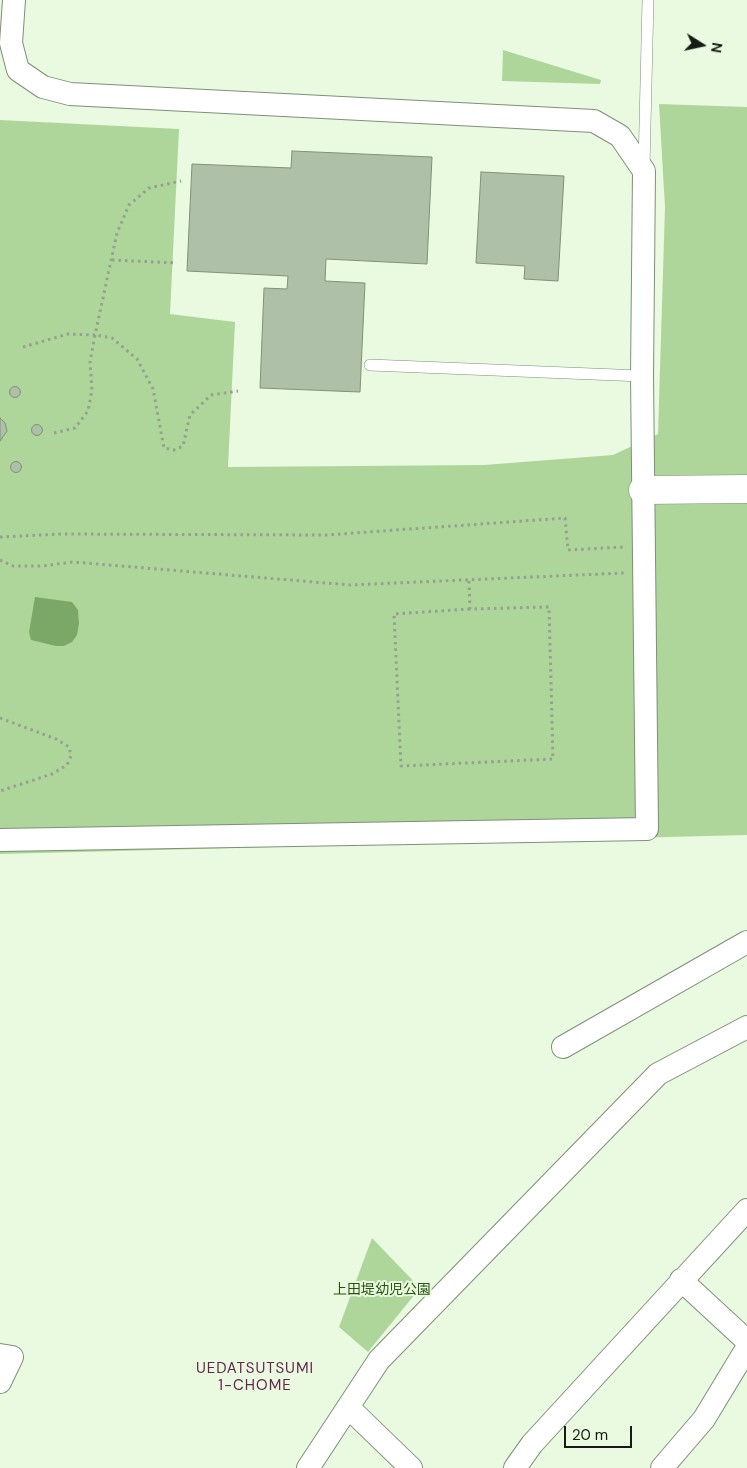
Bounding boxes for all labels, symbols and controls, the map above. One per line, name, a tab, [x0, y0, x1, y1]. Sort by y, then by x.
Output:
north arrow	[677, 20, 727, 70]
text: N	[707, 41, 727, 54]
park label: 上田堤幼児公園	[333, 1282, 431, 1298]
district label: UEDATSUTSUMI 1-CHOME	[194, 1360, 316, 1395]
scale bar	[567, 1416, 634, 1448]
text: 20 m	[572, 1425, 608, 1445]

